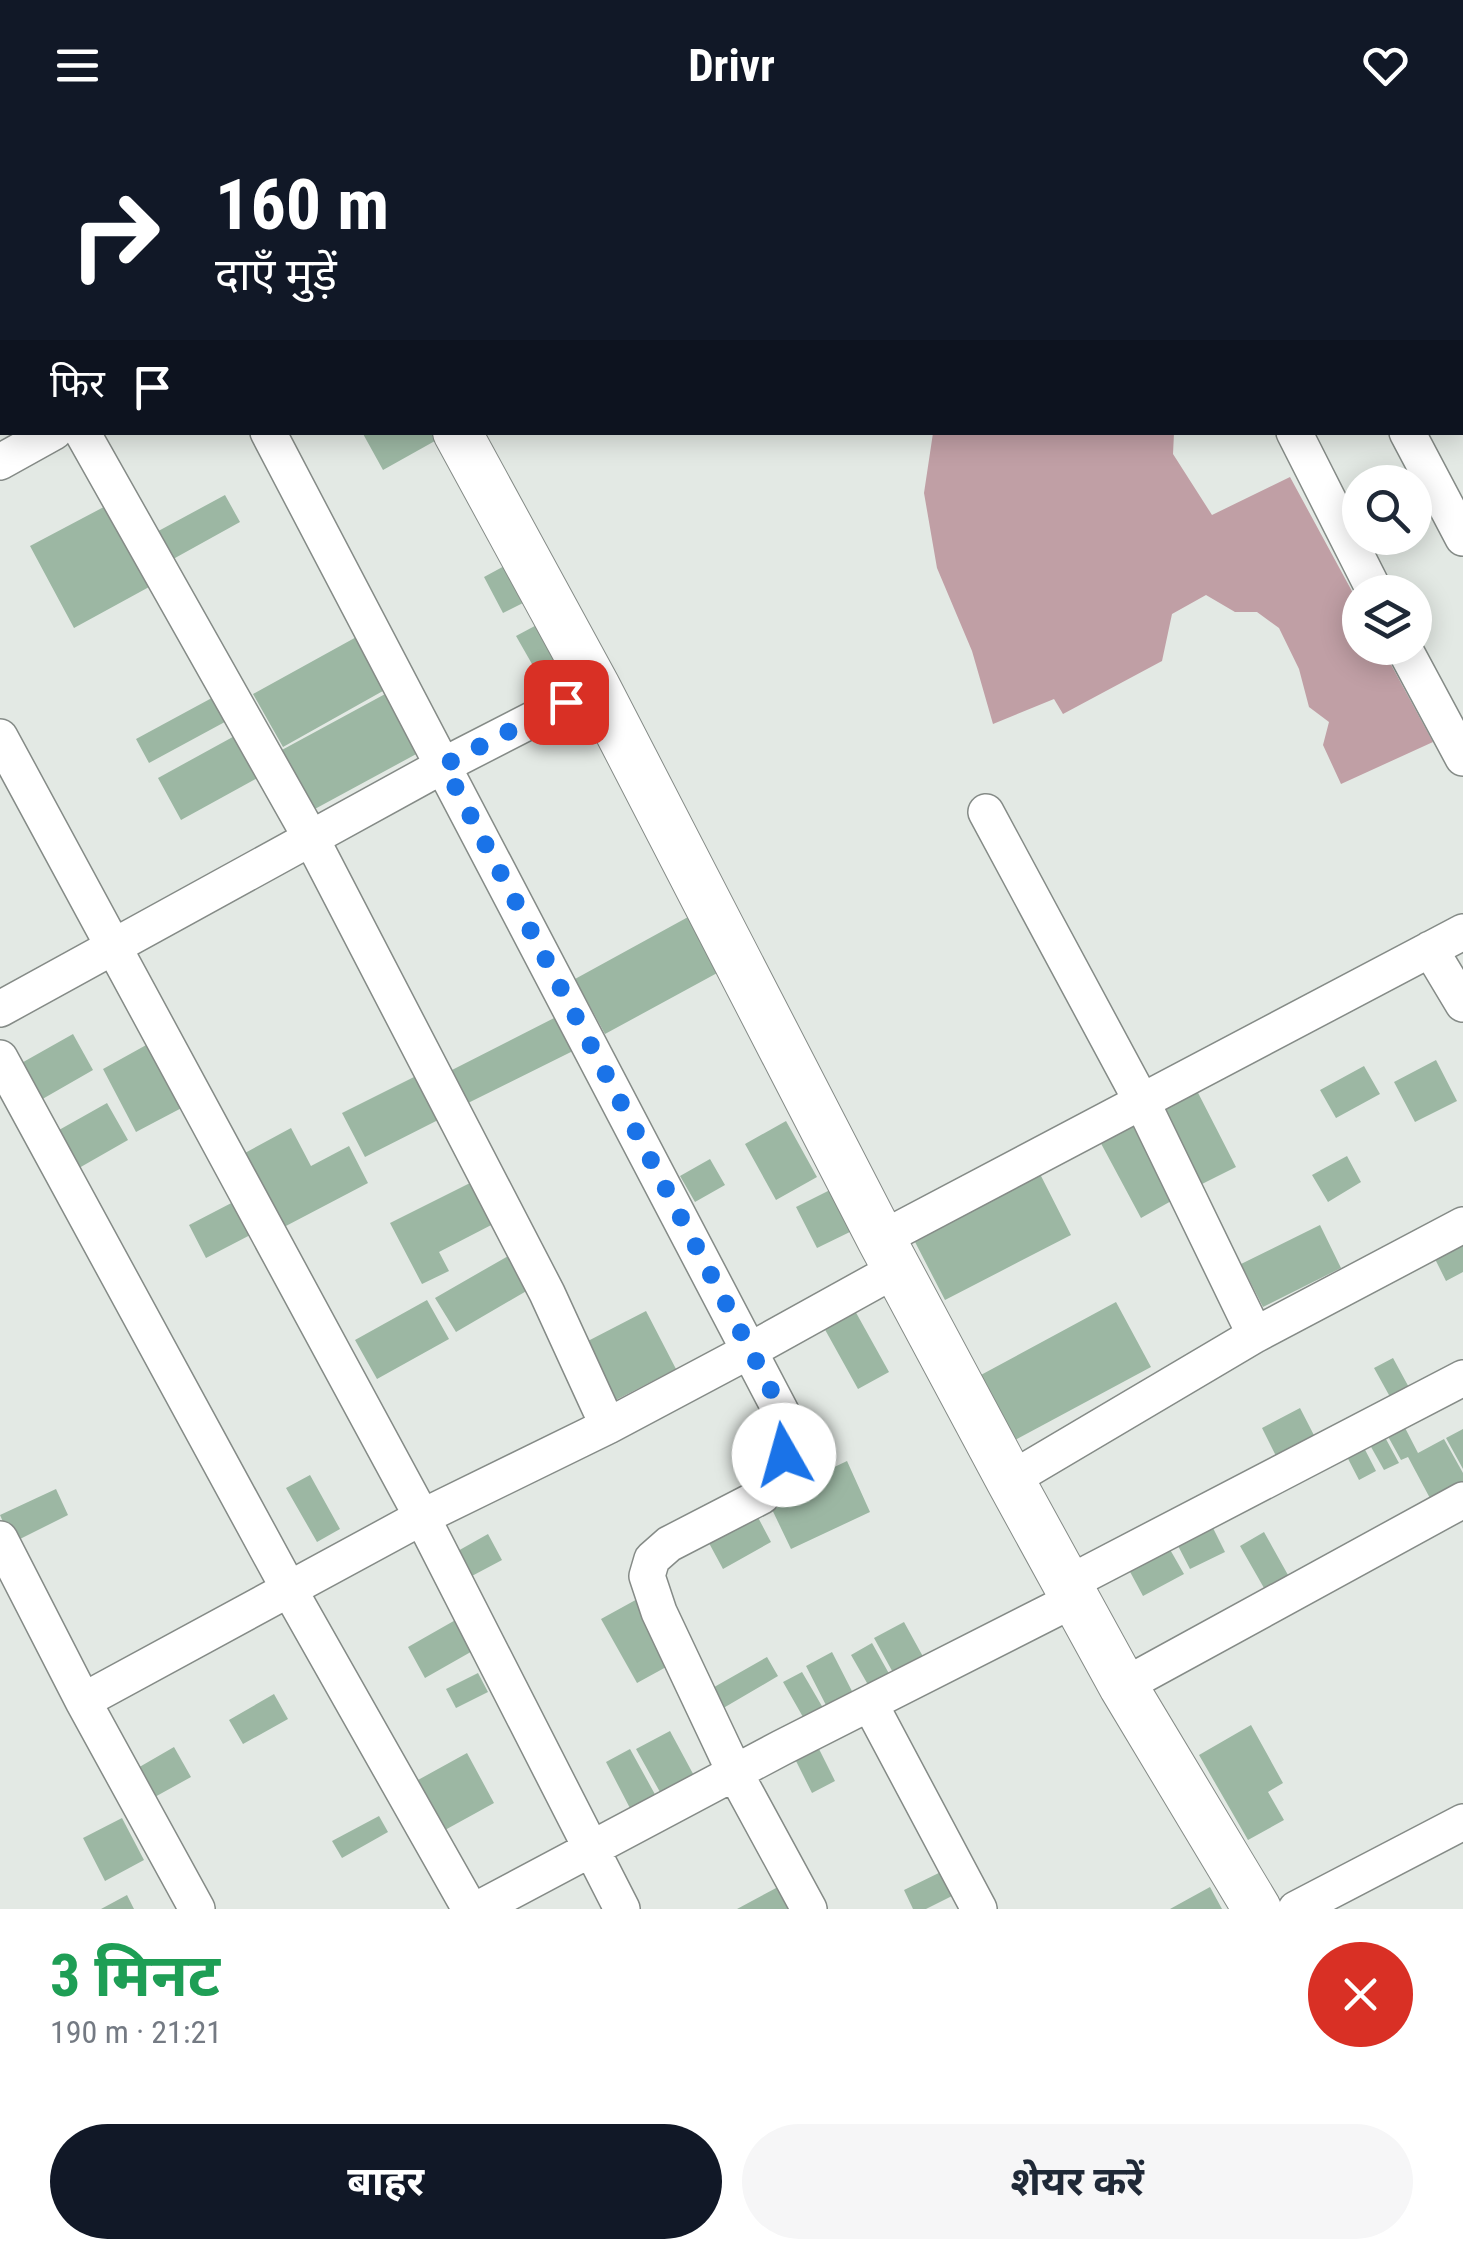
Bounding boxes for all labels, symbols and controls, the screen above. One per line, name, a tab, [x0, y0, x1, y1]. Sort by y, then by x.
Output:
icon: menu	[50, 38, 105, 93]
icon: heart	[1358, 38, 1413, 93]
text: Drivr	[688, 39, 775, 92]
text: 160 m	[215, 164, 389, 246]
icon: right	[50, 170, 180, 300]
text: दाएँ मुड़ें	[215, 248, 337, 301]
icon: arrive	[125, 360, 180, 415]
text: फिर	[50, 362, 105, 406]
map controls	[1342, 465, 1432, 665]
button: search	[1342, 465, 1432, 555]
button: layers	[1342, 575, 1432, 665]
pin	[524, 660, 609, 745]
icon: arrive	[539, 675, 594, 730]
position arrow	[732, 1403, 836, 1507]
text: 3 मिनट	[50, 1940, 220, 2011]
button: close	[1308, 1942, 1413, 2047]
text: 190 m · 21:21	[50, 2013, 222, 2051]
button: बाहर	[50, 2124, 722, 2239]
button: शेयर करें	[742, 2124, 1413, 2239]

